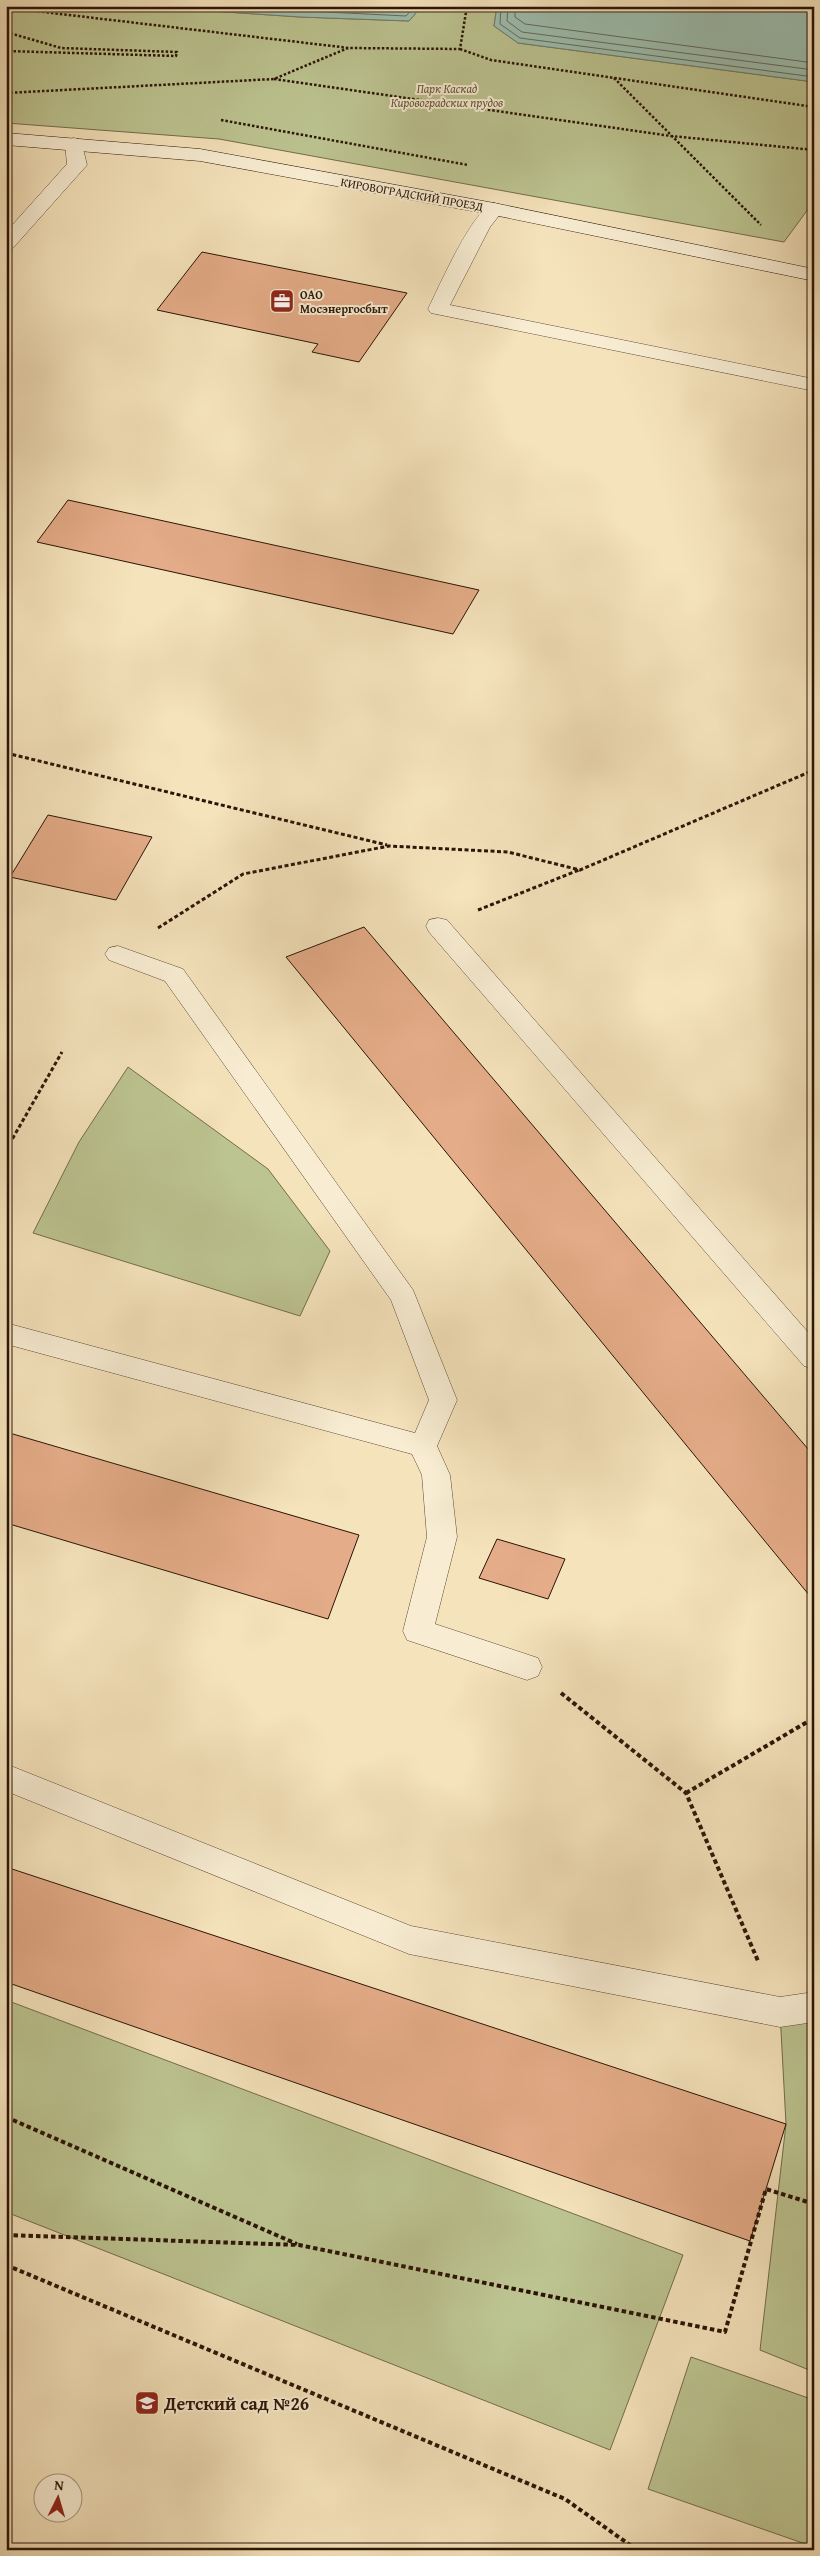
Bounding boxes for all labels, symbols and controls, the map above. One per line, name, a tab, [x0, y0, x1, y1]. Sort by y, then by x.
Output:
park label: Парк Каскад Кировоградских прудов	[391, 80, 503, 111]
street label: КИРОВОГРАДСКИЙ ПРОЕЗД	[339, 173, 485, 215]
place label: ОАО Мосэнергосбыт	[300, 286, 388, 317]
office icon: ОАО Мосэнергосбыт	[269, 288, 295, 314]
school or university icon: Детский сад №26	[134, 2390, 160, 2416]
place label: Детский сад №26	[163, 2390, 309, 2417]
north arrow	[32, 2474, 82, 2524]
text: N	[54, 2475, 65, 2495]

